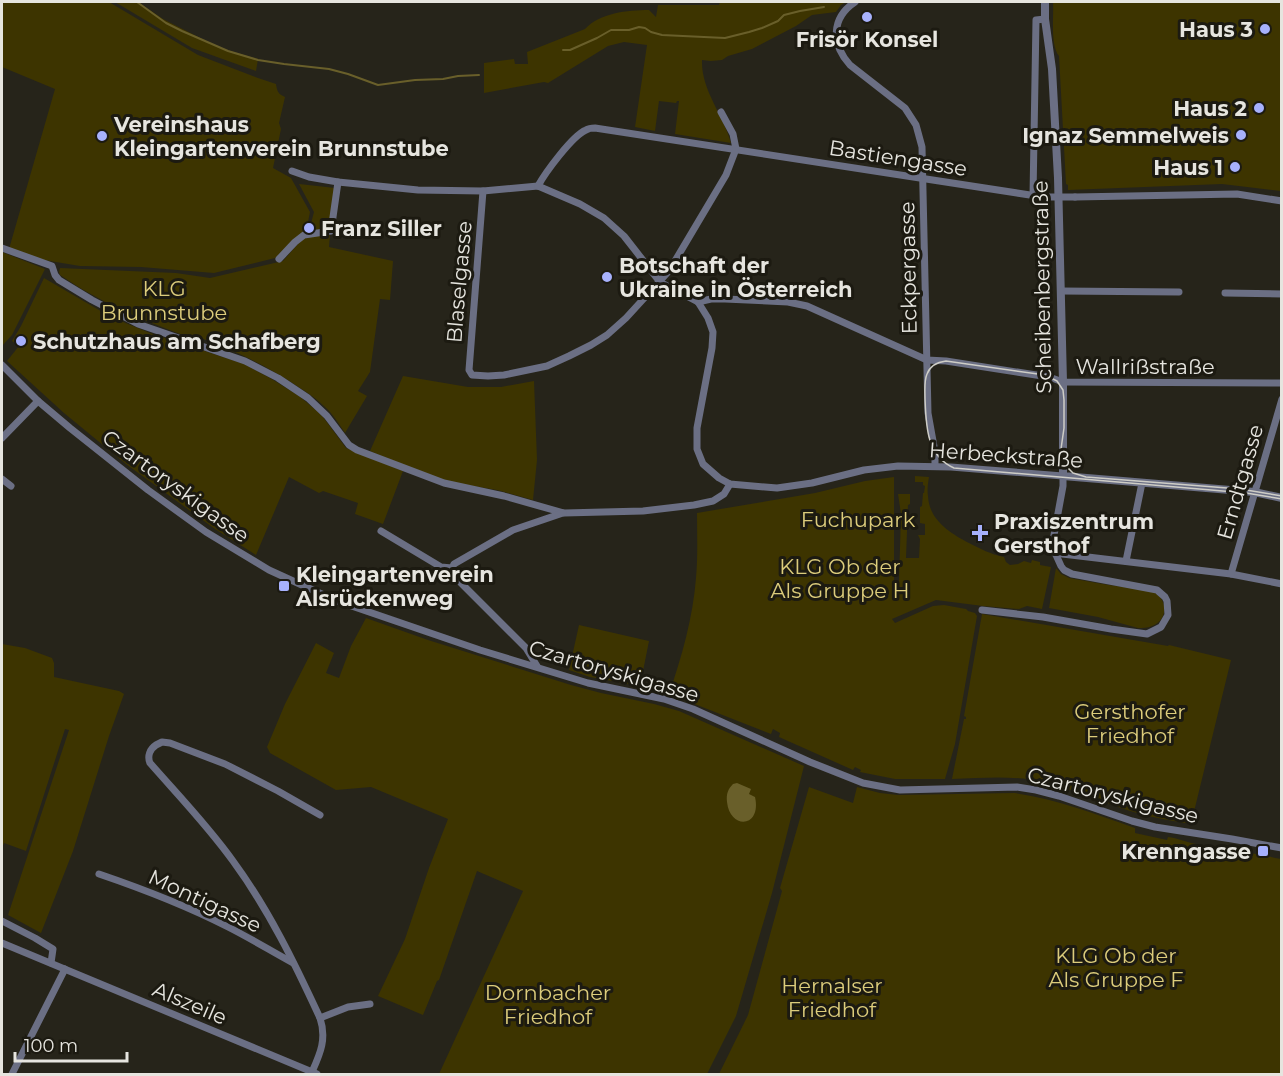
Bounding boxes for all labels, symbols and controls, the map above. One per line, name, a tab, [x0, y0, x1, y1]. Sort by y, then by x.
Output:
marker: Frisör Konsel	[860, 10, 874, 24]
place label: Haus 3	[1179, 17, 1253, 42]
marker: Haus 3	[1258, 22, 1272, 36]
place label: Frisör Konsel	[796, 27, 938, 52]
place label: Haus 2	[1173, 96, 1247, 121]
marker: Haus 2	[1252, 101, 1266, 115]
place label: Vereinshaus Kleingartenverein Brunnstube	[113, 112, 449, 161]
place label: Ignaz Semmelweis	[1022, 123, 1229, 148]
marker: Ignaz Semmelweis	[1234, 128, 1248, 142]
marker: Vereinshaus Kleingartenverein Brunnstube	[95, 129, 109, 143]
street label: Bastiengasse	[827, 135, 969, 181]
place label: Haus 1	[1153, 155, 1223, 180]
marker: Haus 1	[1228, 160, 1242, 174]
street label: Scheibenbergstraße	[1028, 180, 1056, 394]
street label: Eckpergasse	[894, 201, 922, 335]
place label: Franz Siller	[321, 216, 442, 241]
street label: Blaselgasse	[441, 220, 477, 344]
marker: Franz Siller	[302, 221, 316, 235]
place label: Botschaft der Ukraine in Österreich	[619, 253, 852, 302]
marker: Botschaft der Ukraine in Österreich	[600, 270, 614, 284]
park label: KLG Brunnstube	[101, 276, 227, 325]
place label: Schutzhaus am Schafberg	[33, 329, 321, 354]
marker: Schutzhaus am Schafberg	[14, 334, 28, 348]
street label: Wallrißstraße	[1075, 354, 1215, 379]
street label: Erndtgasse	[1212, 422, 1268, 542]
street label: Czartoryskigasse	[98, 424, 254, 548]
street label: Herbeckstraße	[928, 437, 1084, 473]
park label: Fuchupark	[801, 507, 916, 532]
place label: Praxiszentrum Gersthof	[994, 509, 1154, 558]
marker: Praxiszentrum Gersthof	[971, 524, 989, 542]
park label: KLG Ob der Als Gruppe H	[771, 554, 909, 603]
place label: Kleingartenverein Alsrückenweg	[295, 562, 494, 611]
marker: Kleingartenverein Alsrückenweg	[277, 579, 291, 593]
street label: Czartoryskigasse	[526, 635, 702, 707]
park label: Gersthofer Friedhof	[1074, 699, 1186, 748]
street label: Czartoryskigasse	[1025, 762, 1201, 828]
place label: Krenngasse	[1121, 839, 1251, 864]
marker: Krenngasse	[1256, 844, 1270, 858]
street label: Montigasse	[145, 864, 265, 938]
park label: KLG Ob der Als Gruppe F	[1048, 943, 1184, 992]
park label: Hernalser Friedhof	[781, 973, 883, 1022]
street label: Alszeile	[149, 976, 231, 1030]
park label: Dornbacher Friedhof	[485, 980, 611, 1029]
scale bar	[15, 1025, 128, 1063]
text: 100 m	[24, 1035, 78, 1057]

